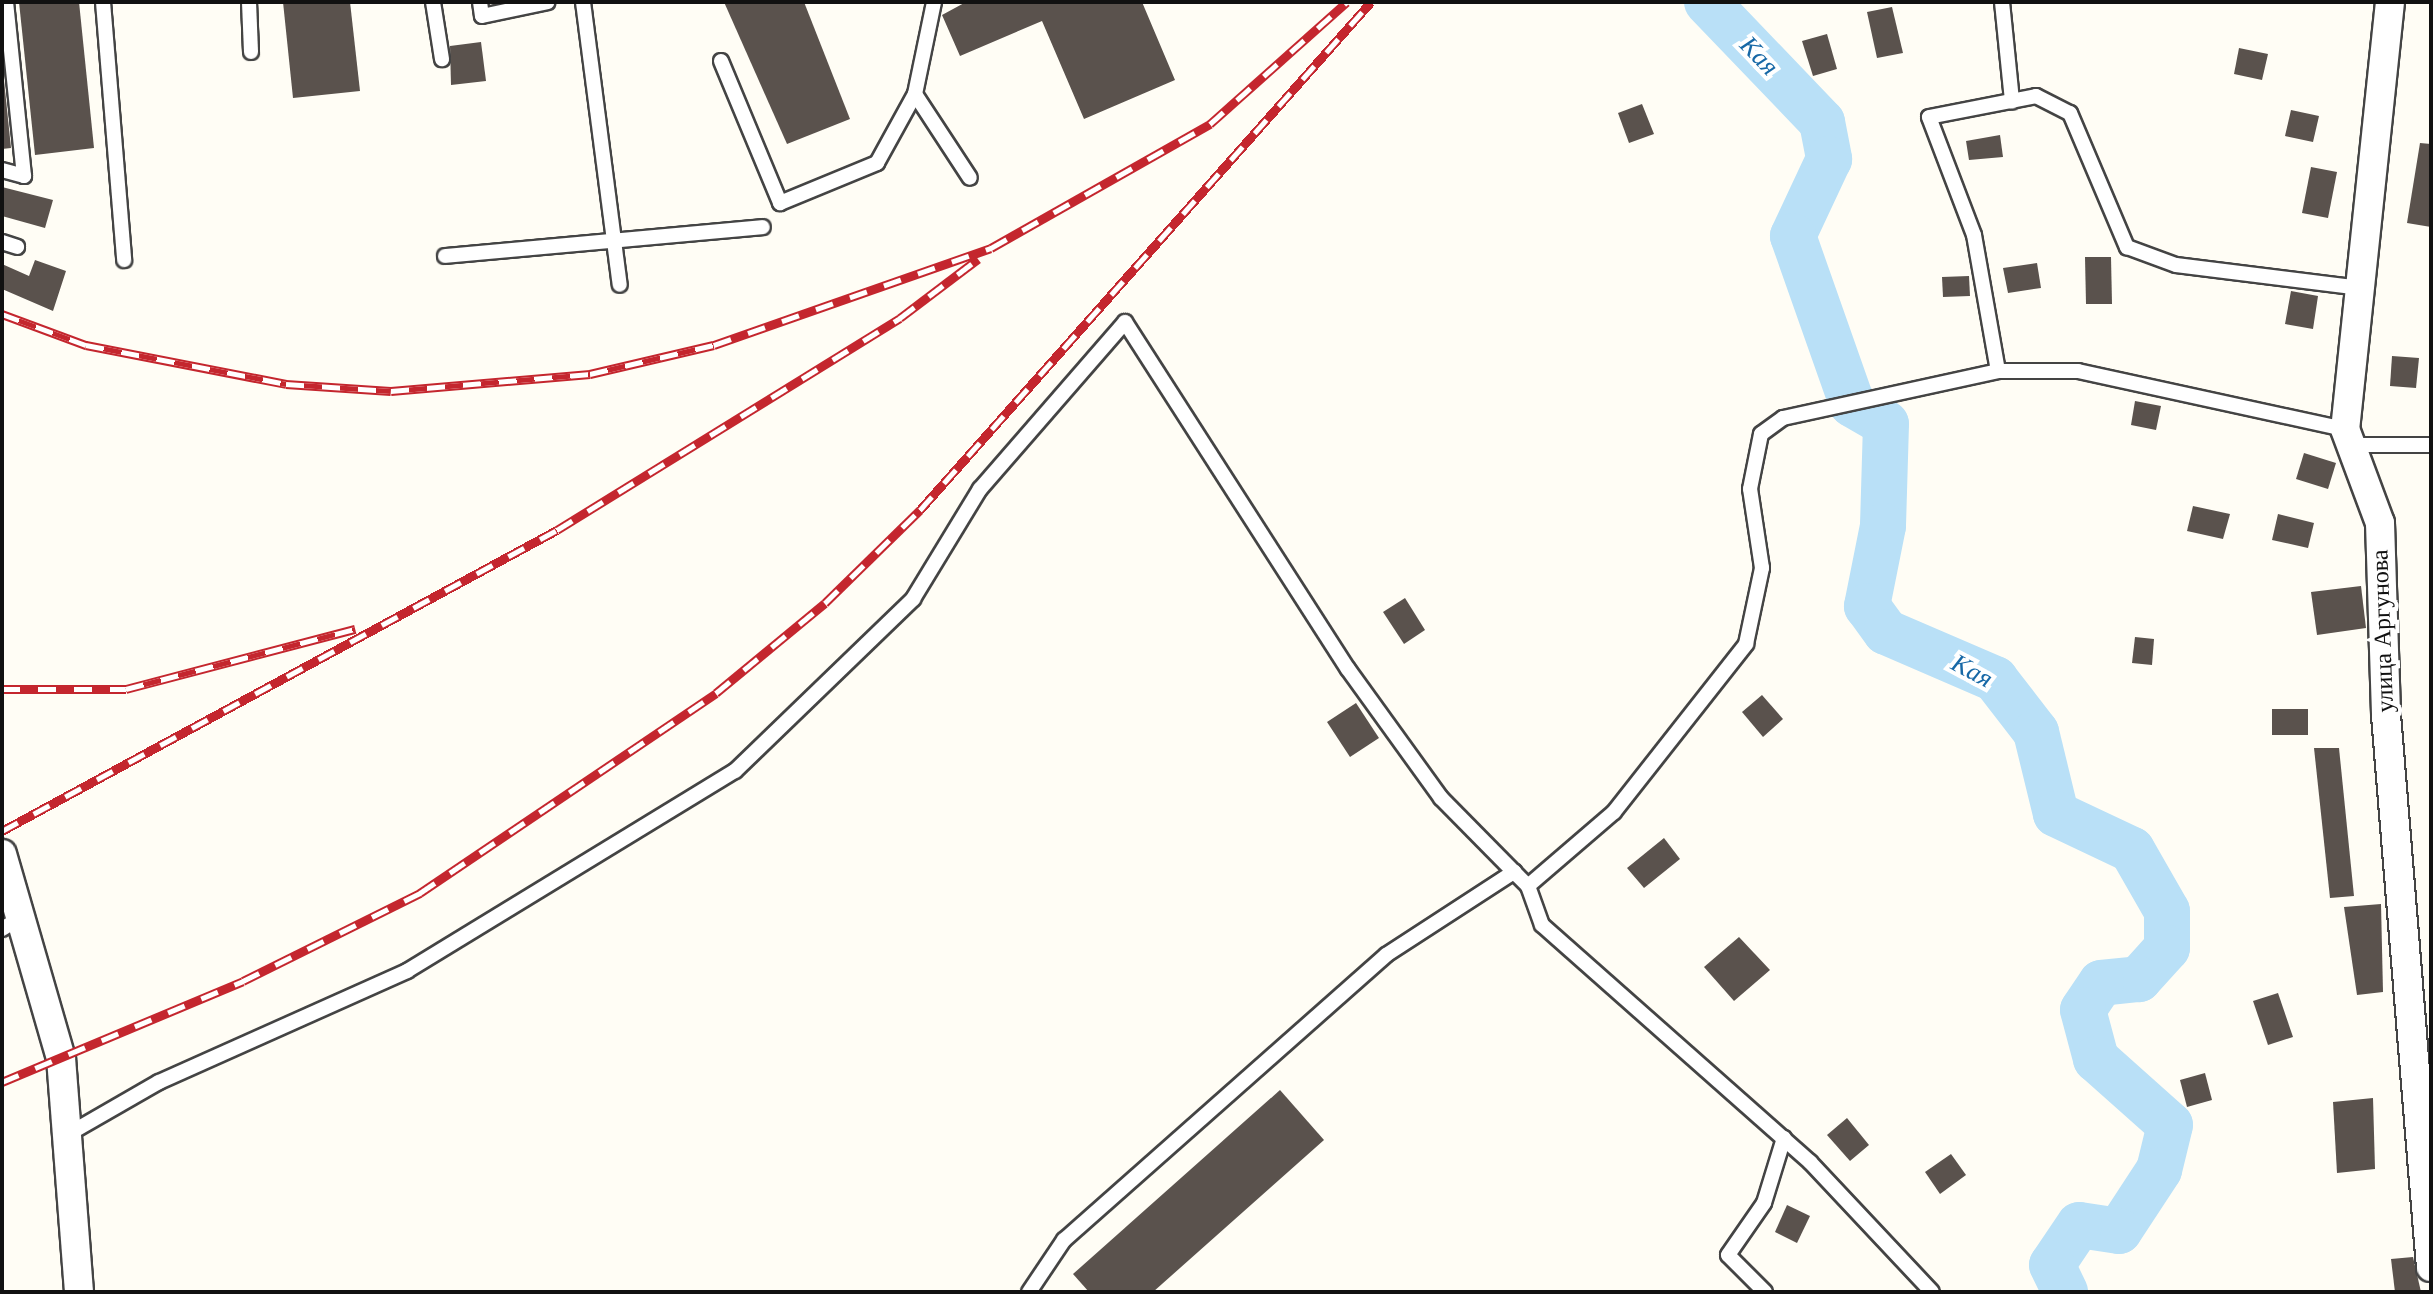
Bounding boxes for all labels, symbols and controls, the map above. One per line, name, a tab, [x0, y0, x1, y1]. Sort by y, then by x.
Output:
water label: Кая	[1733, 30, 1785, 82]
street label: улица Аргунова	[2366, 549, 2400, 713]
water label: Кая	[1946, 647, 1998, 695]

